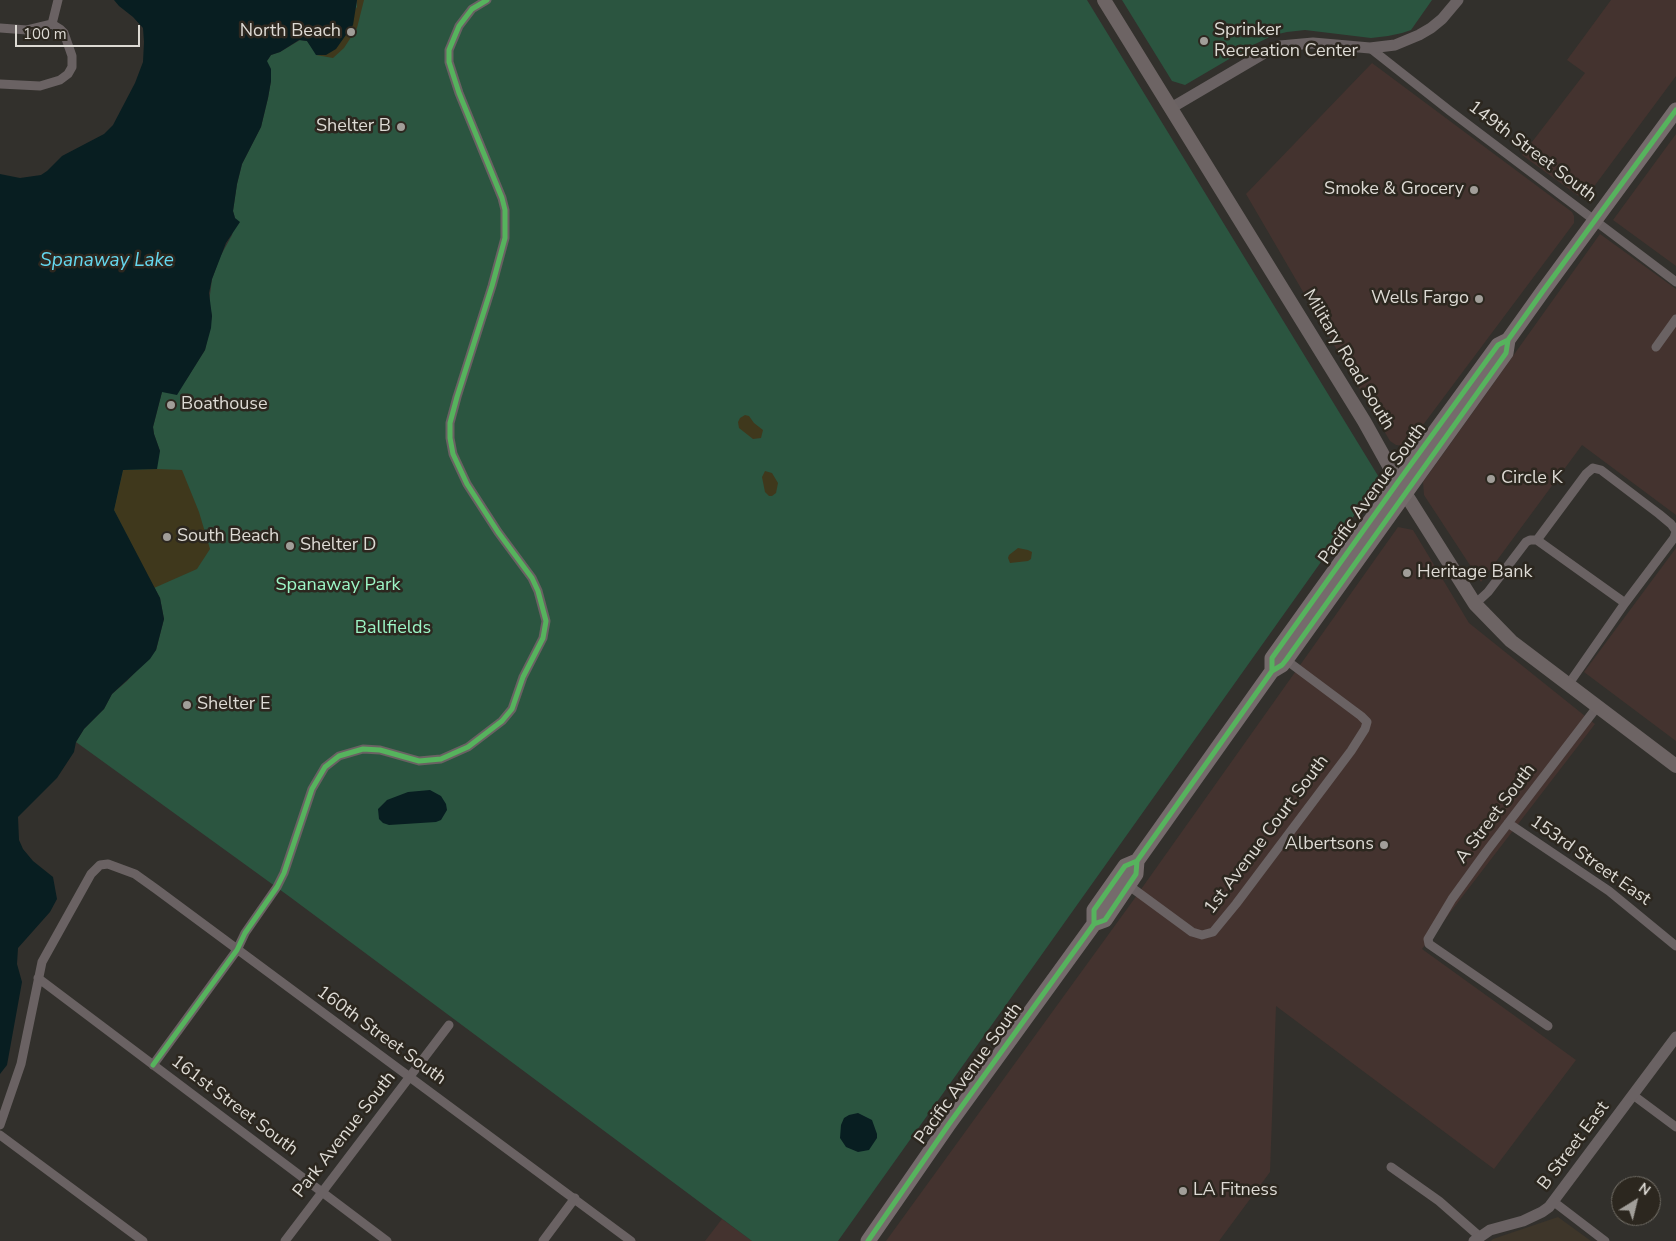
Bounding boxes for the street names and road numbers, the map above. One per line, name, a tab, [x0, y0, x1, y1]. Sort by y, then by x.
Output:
street label: 149th Street South	[1464, 97, 1600, 207]
street label: Military Road South	[1298, 286, 1398, 434]
street label: Pacific Avenue South	[1314, 419, 1432, 569]
street label: 1st Avenue Court South	[1200, 751, 1334, 919]
street label: A Street South	[1452, 760, 1540, 868]
street label: 153rd Street East	[1526, 811, 1654, 911]
street label: 160th Street South	[312, 982, 450, 1090]
street label: Pacific Avenue South	[910, 999, 1028, 1149]
street label: 161st Street South	[166, 1051, 302, 1161]
street label: Park Avenue South	[289, 1068, 401, 1202]
street label: B Street East	[1534, 1097, 1614, 1195]

